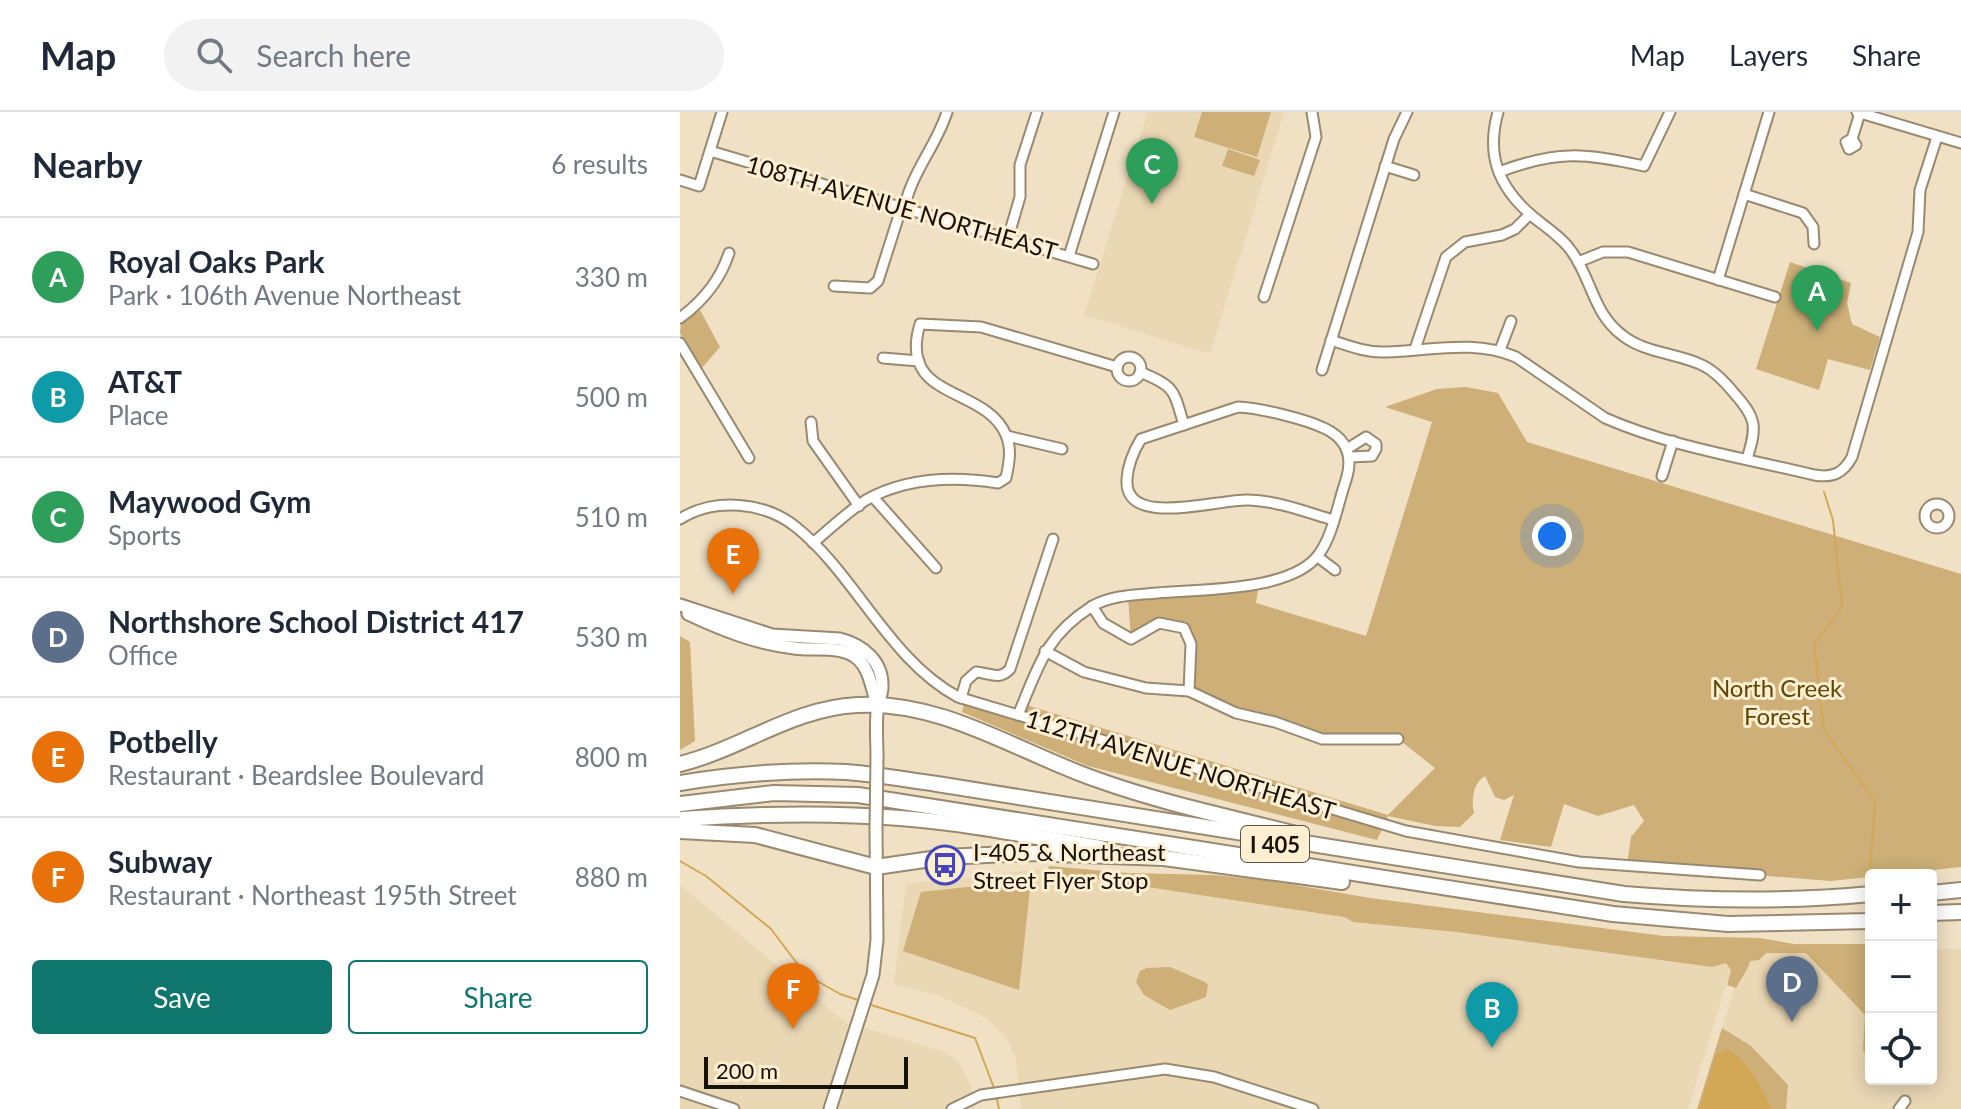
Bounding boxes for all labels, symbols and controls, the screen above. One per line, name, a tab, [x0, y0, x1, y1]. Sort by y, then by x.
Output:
search box	[164, 19, 724, 91]
text: Map	[40, 32, 116, 78]
icon: search	[192, 33, 236, 77]
text: Search here	[256, 37, 411, 73]
text: Map	[1630, 38, 1685, 72]
text: Layers	[1729, 38, 1808, 72]
text: Share	[1852, 38, 1921, 72]
pin: C	[1126, 138, 1178, 204]
text: Nearby	[32, 144, 143, 185]
text: 6 results	[551, 148, 648, 180]
street label: 108TH AVENUE NORTHEAST	[743, 149, 1061, 265]
text: Royal Oaks Park	[108, 243, 325, 279]
text: A	[49, 261, 67, 293]
text: 330 m	[575, 261, 648, 293]
pin: A	[1791, 265, 1843, 331]
text: Park · 106th Avenue Northeast	[108, 279, 461, 311]
text: AT&T	[108, 363, 182, 399]
text: B	[49, 381, 67, 413]
text: 500 m	[575, 381, 648, 413]
text: Place	[108, 399, 169, 431]
text: Maywood Gym	[108, 483, 311, 519]
text: C	[49, 501, 67, 533]
text: 510 m	[575, 501, 648, 533]
your location	[1532, 516, 1572, 556]
text: Sports	[108, 519, 181, 551]
pin: E	[707, 528, 759, 594]
text: Northshore School District 417	[108, 603, 524, 639]
text: D	[48, 621, 68, 653]
text: 530 m	[575, 621, 648, 653]
text: Office	[108, 639, 178, 671]
park label: North Creek Forest	[1712, 673, 1843, 730]
street label: 112TH AVENUE NORTHEAST	[1023, 703, 1339, 825]
text: Potbelly	[108, 723, 218, 759]
text: E	[51, 741, 65, 773]
text: 800 m	[575, 741, 648, 773]
text: Restaurant · Beardslee Boulevard	[108, 759, 484, 791]
road number: I 405	[1241, 826, 1309, 862]
place label: I-405 & Northeast Street Flyer Stop	[973, 837, 1166, 894]
text: Subway	[108, 843, 212, 879]
bus stop icon: I-405 & Northeast Street Flyer Stop	[924, 844, 966, 886]
text: F	[51, 861, 65, 893]
text: 880 m	[575, 861, 648, 893]
map controls	[1865, 869, 1937, 1085]
button: +	[1865, 869, 1937, 941]
text: Restaurant · Northeast 195th Street	[108, 879, 517, 911]
button: −	[1865, 941, 1937, 1013]
pin: D	[1766, 956, 1818, 1022]
button: Save	[32, 960, 332, 1034]
button: Share	[348, 960, 648, 1034]
pin: F	[767, 963, 819, 1029]
pin: B	[1466, 982, 1518, 1048]
button: locate	[1865, 1013, 1937, 1085]
scale bar	[704, 1053, 908, 1089]
text: 200 m	[716, 1057, 778, 1084]

